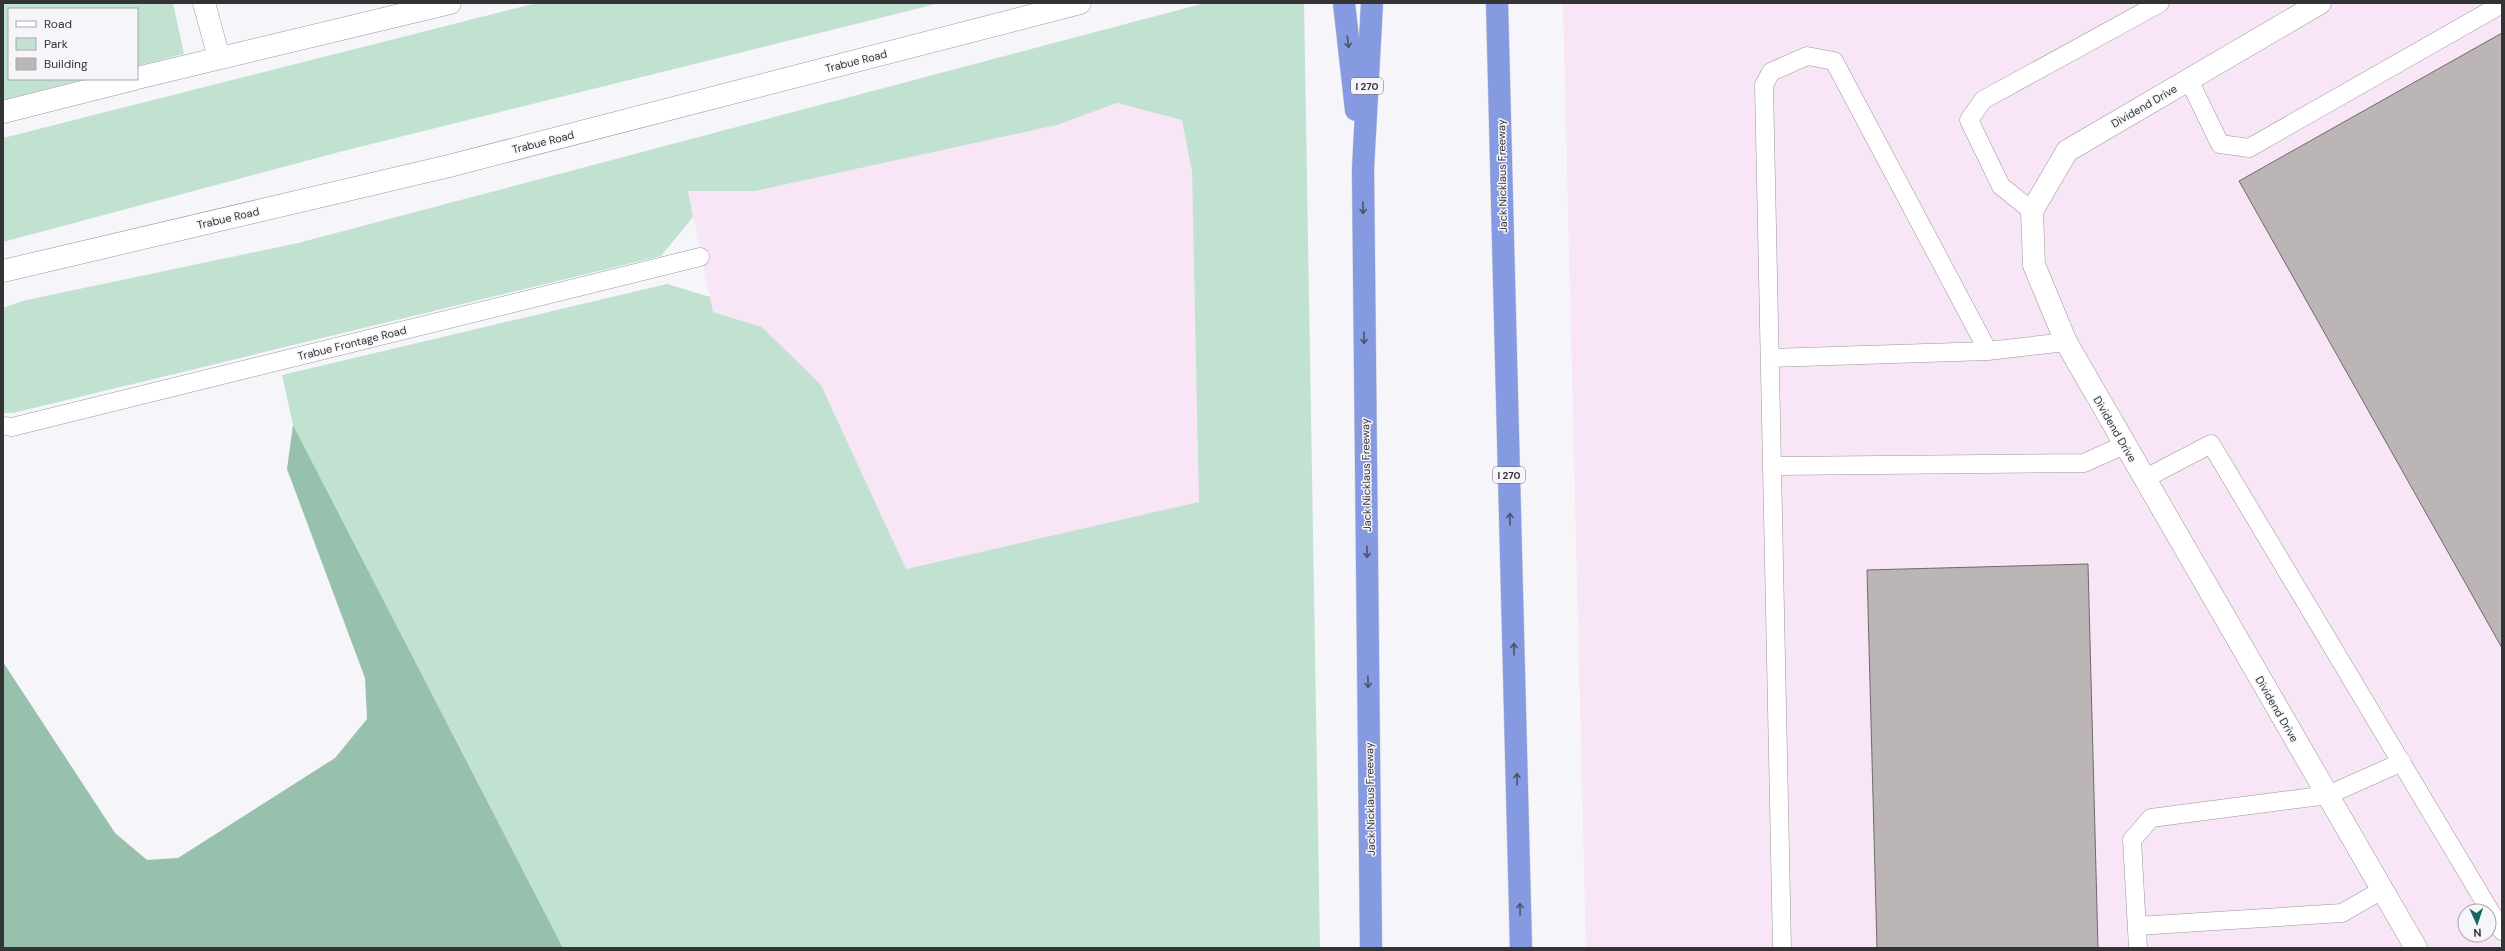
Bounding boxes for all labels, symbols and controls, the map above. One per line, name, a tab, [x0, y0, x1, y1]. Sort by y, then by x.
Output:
legend	[8, 8, 138, 80]
text: Road	[44, 16, 72, 32]
one-way arrow	[1344, 35, 1352, 48]
text: Park	[44, 36, 68, 52]
street label: Trabue Road	[823, 46, 889, 75]
text: Building	[44, 56, 88, 72]
road number: I 270	[1351, 78, 1383, 94]
street label: Dividend Drive	[2108, 81, 2180, 131]
street label: Jack Nicklaus Freeway	[1494, 119, 1510, 233]
street label: Trabue Road	[510, 127, 576, 156]
one-way arrow	[1359, 201, 1367, 214]
street label: Trabue Road	[195, 204, 261, 232]
street label: Trabue Frontage Road	[296, 323, 408, 363]
one-way arrow	[1361, 331, 1368, 344]
street label: Dividend Drive	[2090, 393, 2140, 465]
street label: Jack Nicklaus Freeway	[1358, 418, 1374, 532]
road number: I 270	[1493, 467, 1525, 483]
one-way arrow	[1507, 513, 1514, 526]
one-way arrow	[1363, 545, 1371, 558]
one-way arrow	[1510, 643, 1518, 656]
street label: Dividend Drive	[2252, 673, 2302, 745]
one-way arrow	[1364, 675, 1372, 688]
street label: Jack Nicklaus Freeway	[1362, 742, 1378, 856]
one-way arrow	[1513, 773, 1521, 786]
one-way arrow	[1516, 903, 1524, 916]
north arrow	[2457, 903, 2497, 943]
text: N	[2473, 926, 2482, 940]

